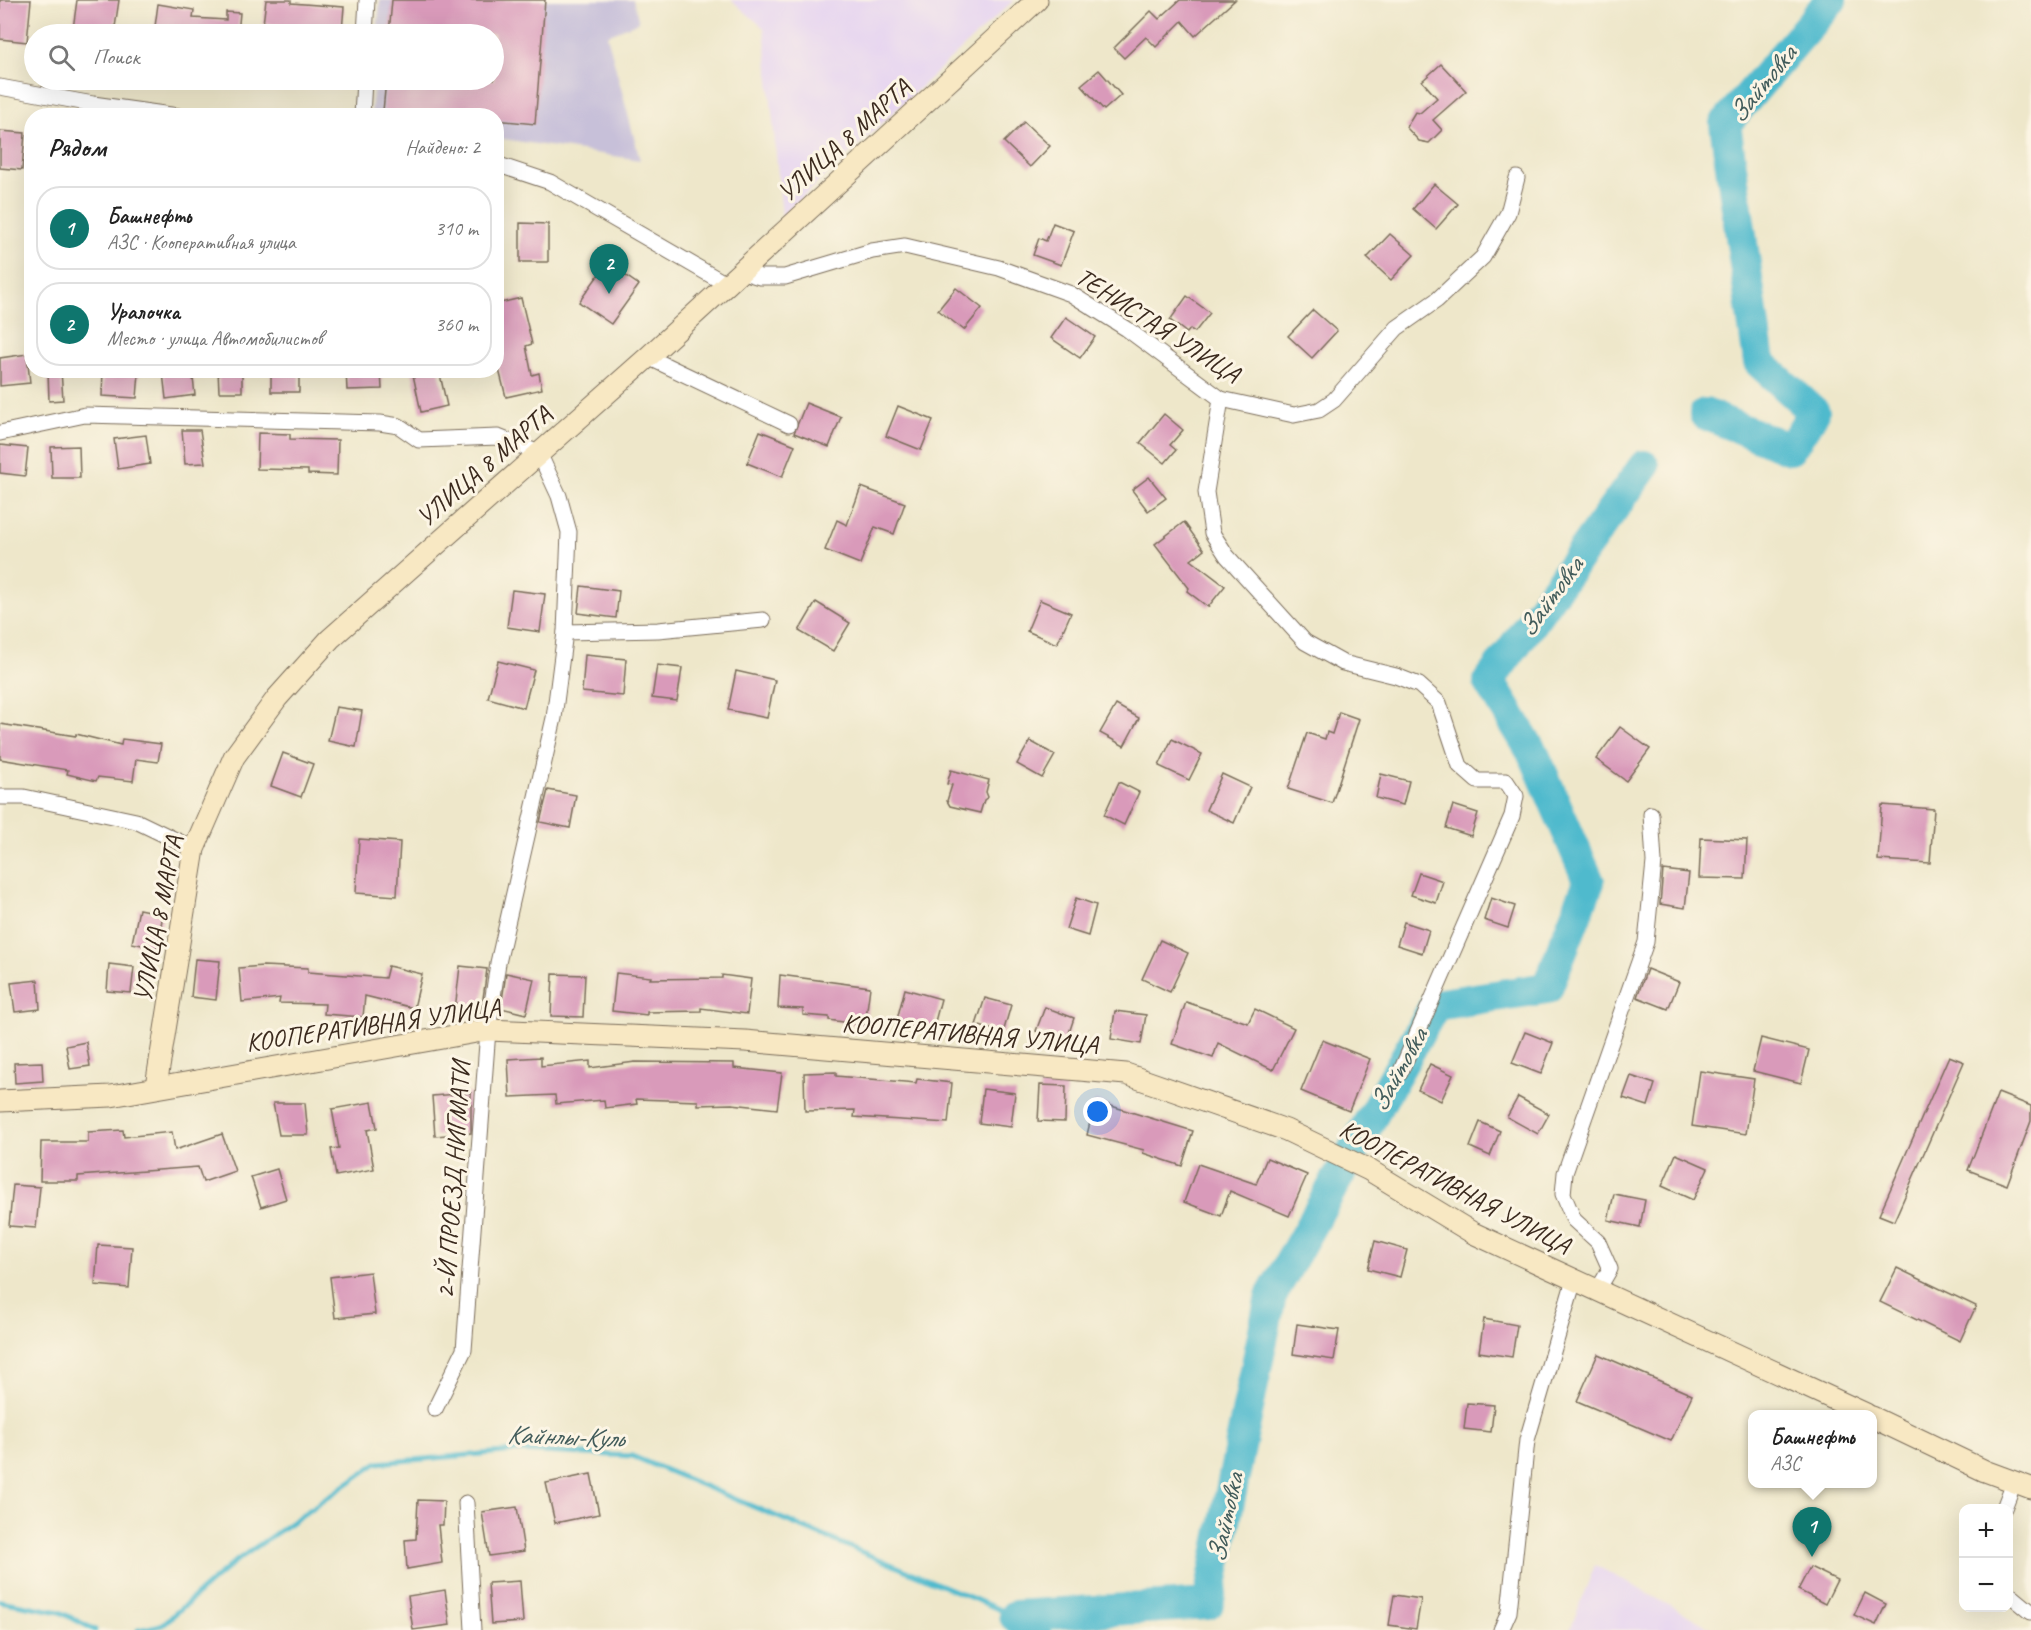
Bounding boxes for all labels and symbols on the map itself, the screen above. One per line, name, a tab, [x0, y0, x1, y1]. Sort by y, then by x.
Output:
water label: Зайтовка	[1720, 37, 1805, 130]
street label: УЛИЦА 8 МАРТА	[770, 71, 918, 209]
pin: 2	[590, 244, 628, 294]
street label: ТЕНИСТАЯ УЛИЦА	[1070, 260, 1248, 391]
street label: УЛИЦА 8 МАРТА	[410, 398, 559, 534]
water label: Зайтовка	[1510, 549, 1591, 643]
street label: УЛИЦА 8 МАРТА	[126, 832, 190, 1005]
street label: КООПЕРАТИВНАЯ УЛИЦА	[244, 991, 504, 1059]
street label: КООПЕРАТИВНАЯ УЛИЦА	[841, 1006, 1101, 1062]
water label: Зайтовка	[1361, 1020, 1436, 1118]
street label: 2-Й ПРОЕЗД НИГМАТИ	[428, 1056, 478, 1299]
your location	[1083, 1097, 1112, 1126]
street label: КООПЕРАТИВНАЯ УЛИЦА	[1334, 1112, 1578, 1263]
water label: Кайнлы-Куль	[506, 1417, 627, 1455]
water label: Зайтовка	[1199, 1468, 1251, 1566]
pin: 1	[1792, 1508, 1832, 1557]

